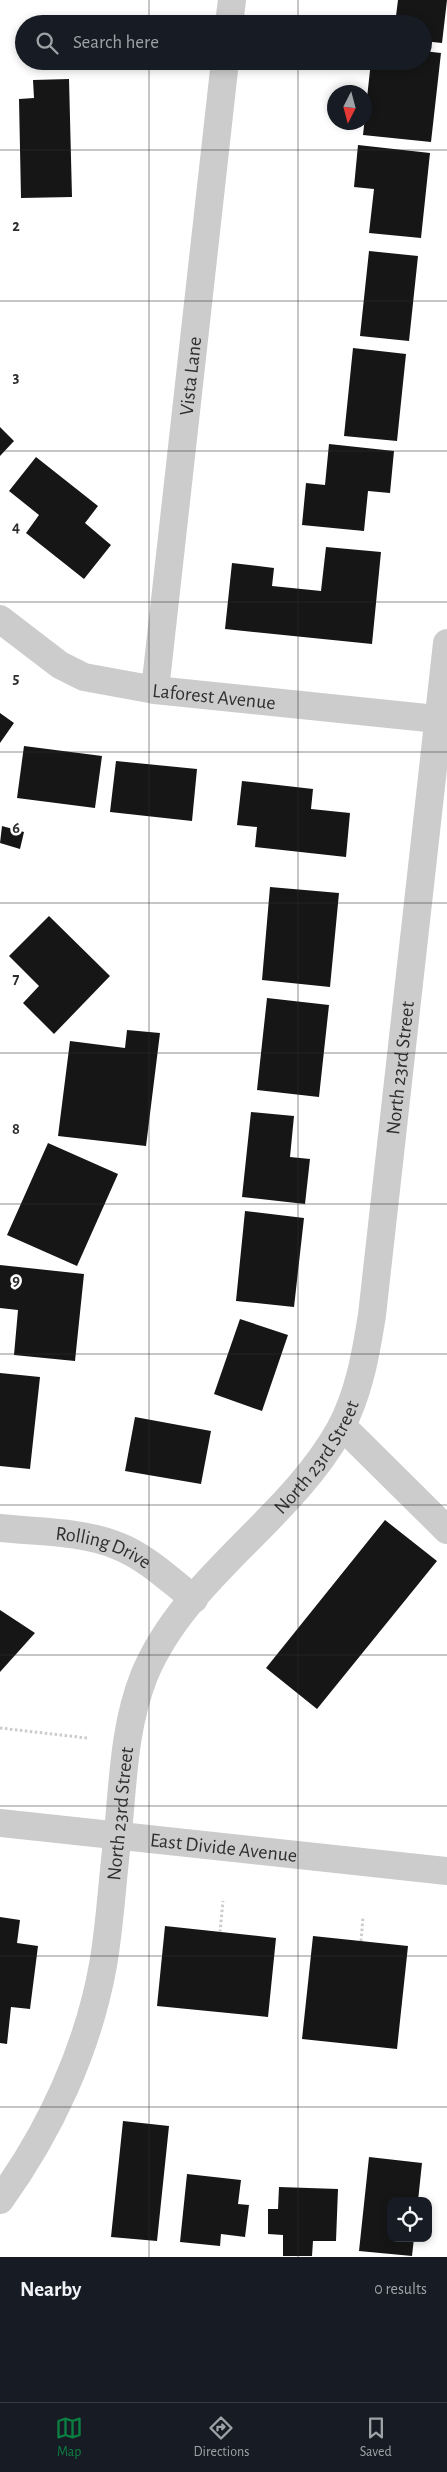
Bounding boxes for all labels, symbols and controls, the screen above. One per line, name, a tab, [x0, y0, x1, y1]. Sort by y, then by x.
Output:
search box	[15, 15, 432, 70]
icon: search	[33, 29, 61, 57]
text: Search here	[73, 33, 159, 52]
north arrow	[327, 85, 372, 130]
text: 2	[12, 218, 20, 234]
street label: Vista Lane	[177, 335, 205, 417]
text: 3	[13, 369, 20, 385]
text: 4	[12, 519, 20, 535]
text: 5	[13, 670, 20, 686]
street label: Laforest Avenue	[151, 681, 277, 713]
text: 6	[12, 820, 20, 836]
text: 7	[13, 971, 20, 987]
street label: North 23rd Street	[383, 1000, 418, 1136]
text: 8	[12, 1121, 20, 1137]
text: 9	[12, 1272, 20, 1288]
street label: North 23rd Street	[270, 1397, 363, 1518]
street label: Rolling Drive	[55, 1524, 154, 1573]
street label: North 23rd Street	[104, 1745, 137, 1881]
street label: East Divide Avenue	[149, 1830, 298, 1866]
map controls	[387, 2197, 432, 2242]
button: locate	[387, 2197, 432, 2242]
text: Nearby	[20, 2279, 81, 2300]
text: 0 results	[374, 2281, 427, 2297]
tab: Map	[55, 2414, 83, 2461]
tab: Directions	[194, 2414, 249, 2461]
tab: Saved	[360, 2414, 392, 2461]

